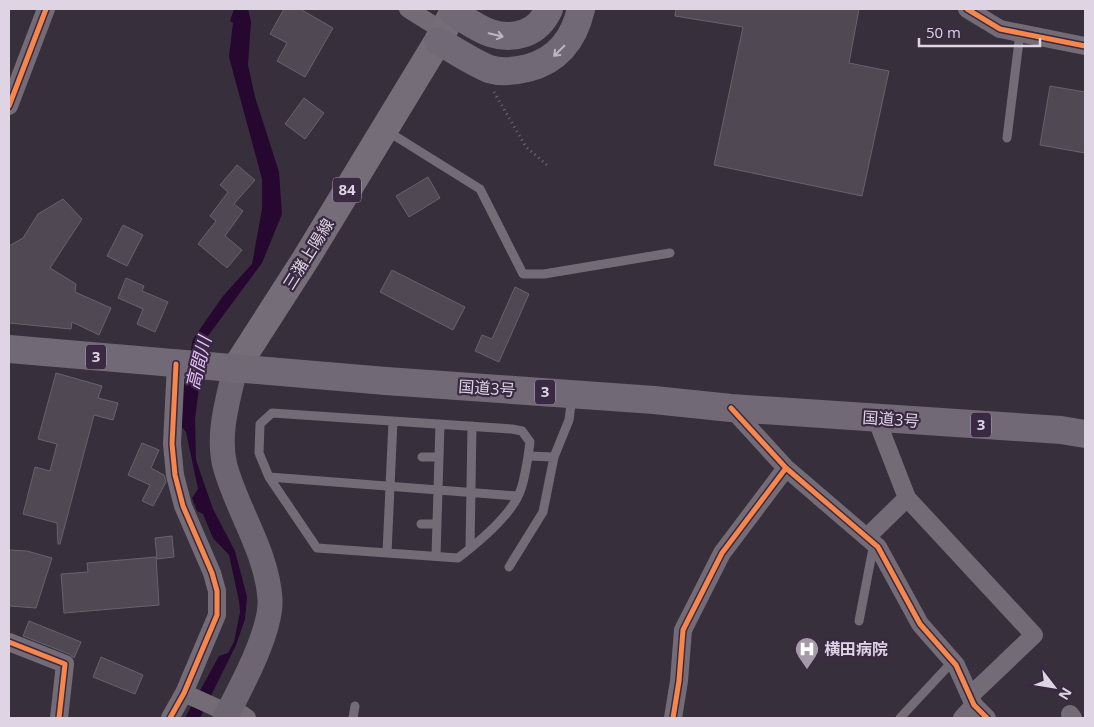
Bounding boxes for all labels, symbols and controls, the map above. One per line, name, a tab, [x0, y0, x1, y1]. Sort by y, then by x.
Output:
scale bar	[919, 15, 1040, 47]
text: 50 m	[926, 22, 961, 42]
one-way arrow	[487, 30, 503, 40]
one-way arrow	[553, 45, 565, 57]
road number: 84	[333, 178, 361, 202]
street label: 三潴上陽線	[277, 214, 339, 294]
water label: 高間川	[180, 332, 217, 392]
road number: 3	[86, 344, 106, 370]
street label: 国道3号	[458, 375, 516, 401]
road number: 3	[535, 380, 555, 404]
street label: 国道3号	[862, 406, 920, 432]
road number: 3	[971, 412, 991, 438]
hospital icon: 横田病院	[794, 636, 820, 670]
place label: 横田病院	[824, 638, 888, 660]
north arrow	[1029, 662, 1079, 712]
text: N	[1054, 684, 1077, 704]

